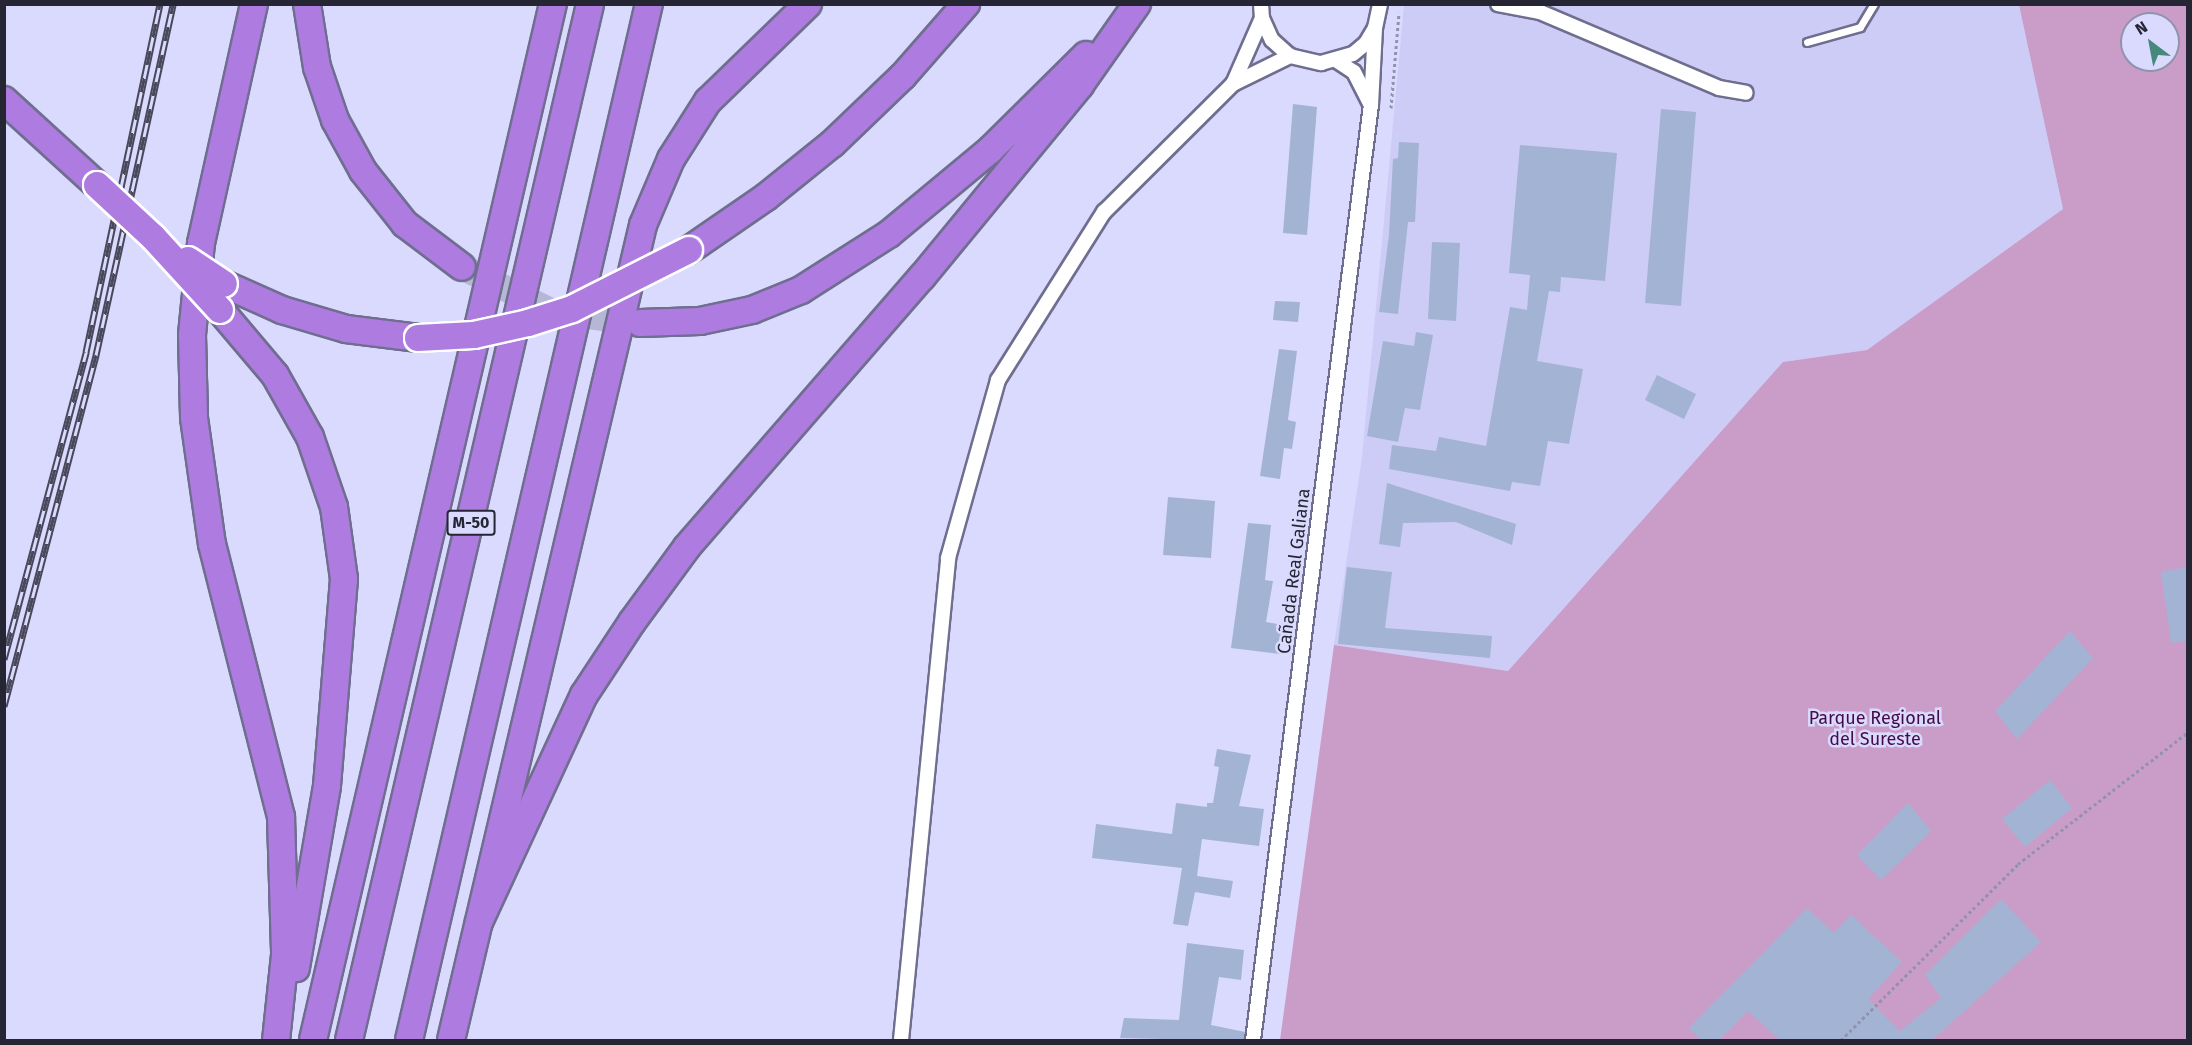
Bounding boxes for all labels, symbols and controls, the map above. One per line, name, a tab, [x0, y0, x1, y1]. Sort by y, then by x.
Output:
north arrow	[2120, 12, 2180, 72]
text: N	[2132, 17, 2151, 39]
street label: Cañada Real Galiana	[1273, 487, 1315, 655]
road number: M-50	[446, 510, 496, 536]
park label: Parque Regional del Sureste	[1809, 708, 1941, 750]

